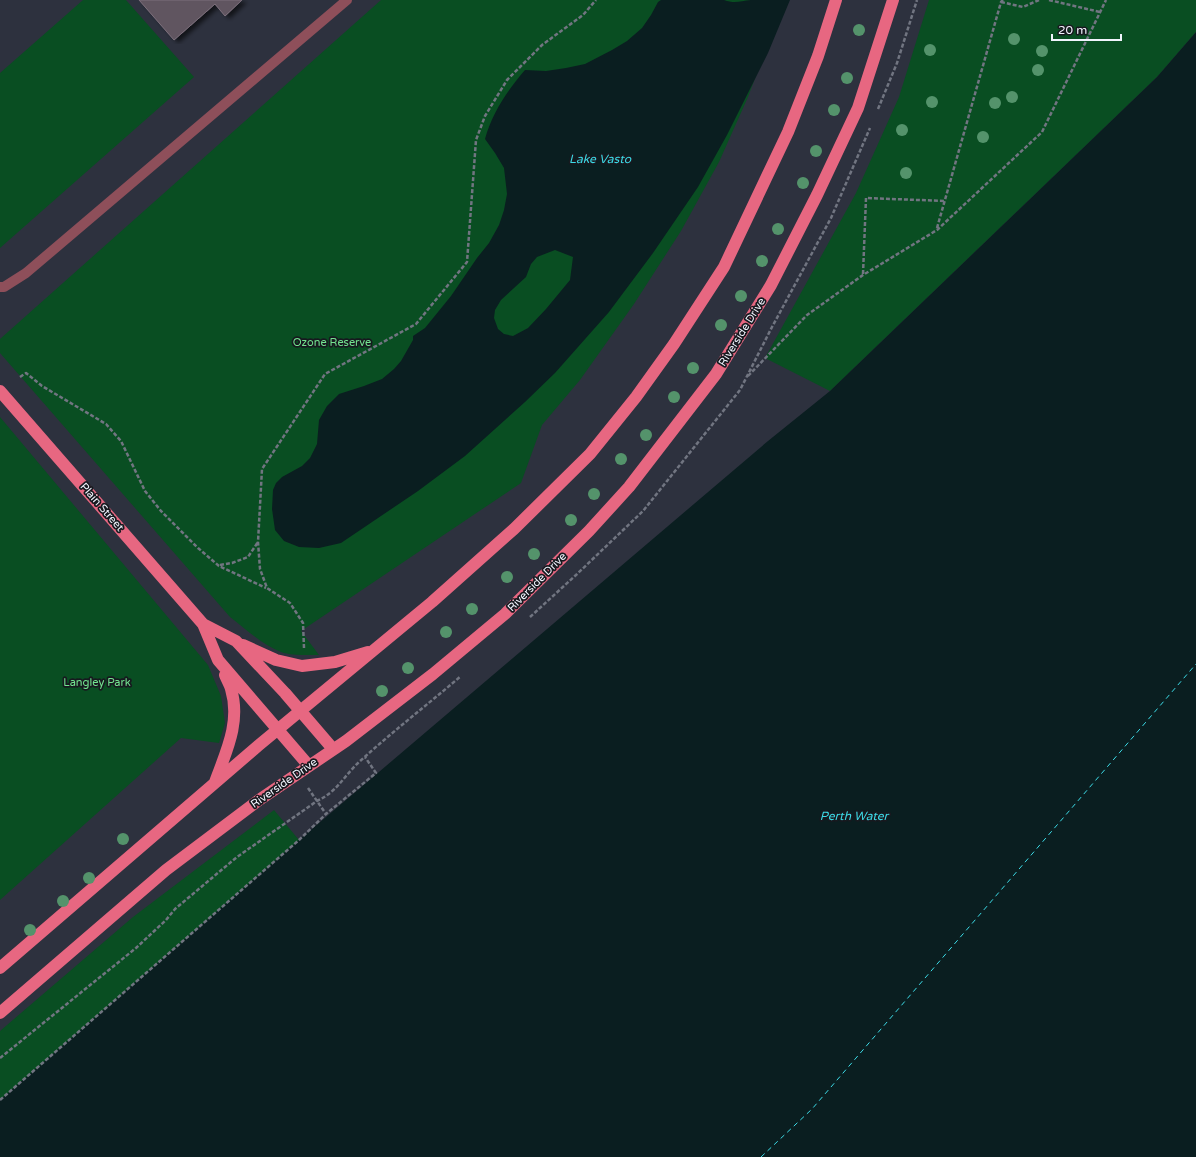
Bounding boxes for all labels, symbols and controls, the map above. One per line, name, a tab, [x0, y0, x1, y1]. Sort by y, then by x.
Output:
scale bar	[1052, 16, 1121, 42]
text: 20 m	[1058, 23, 1087, 37]
water label: Lake Vasto	[569, 152, 632, 166]
street label: Riverside Drive	[716, 296, 768, 368]
park label: Ozone Reserve	[293, 336, 371, 349]
street label: Plain Street	[77, 480, 127, 534]
street label: Riverside Drive	[505, 550, 569, 614]
park label: Langley Park	[63, 676, 131, 689]
street label: Riverside Drive	[248, 755, 320, 811]
water label: Perth Water	[820, 809, 890, 823]

